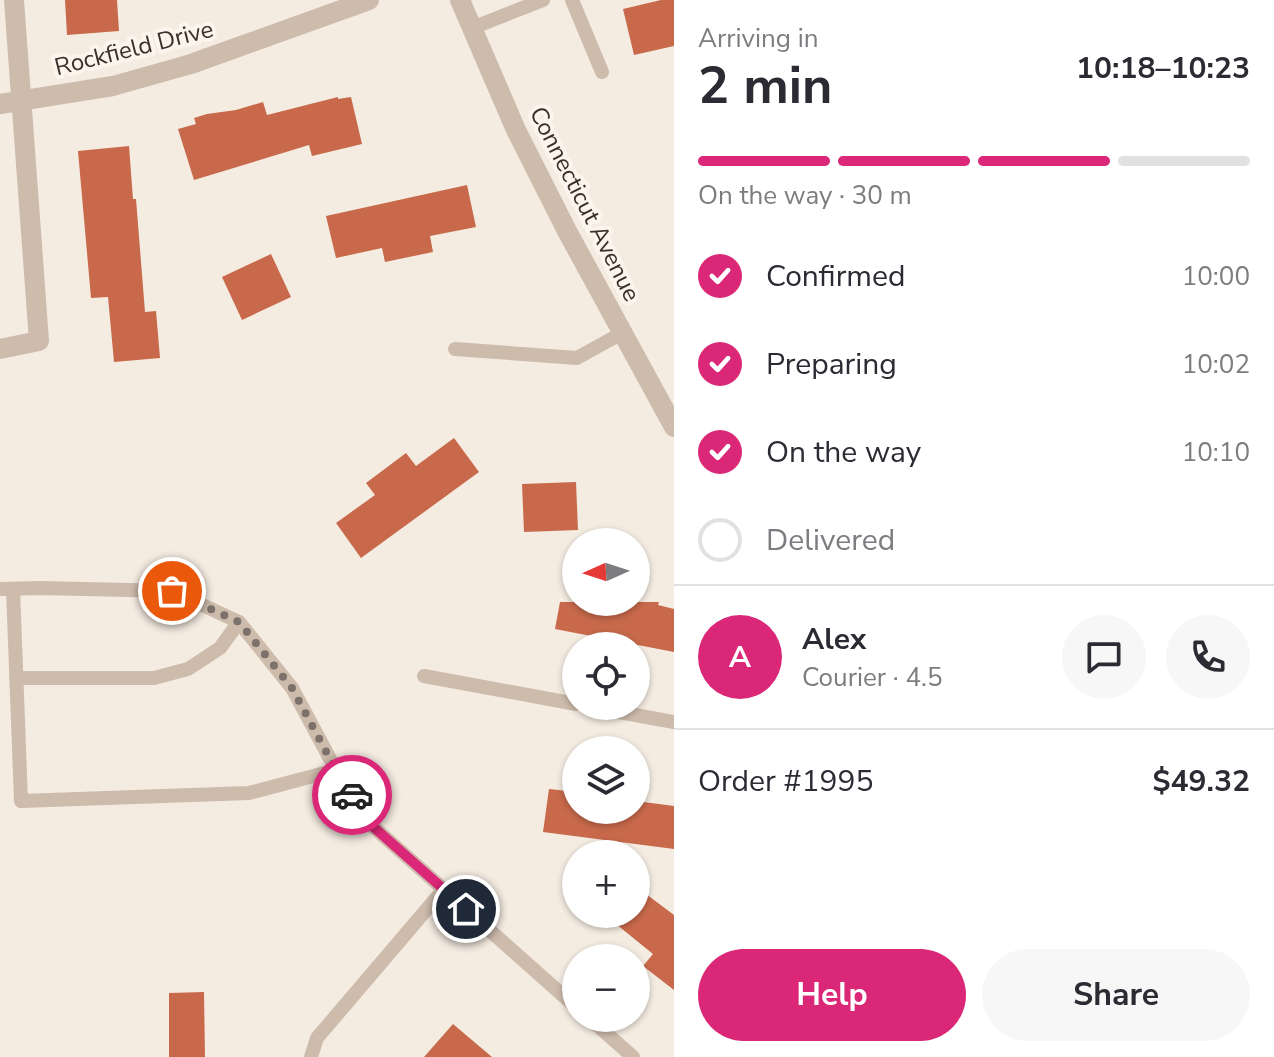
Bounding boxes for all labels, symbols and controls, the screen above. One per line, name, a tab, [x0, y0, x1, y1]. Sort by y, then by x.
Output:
street label: Rockfield Drive	[51, 13, 217, 83]
text: Arriving in	[698, 21, 819, 56]
text: 10:18–10:23	[1076, 48, 1250, 89]
text: 2 min	[698, 50, 833, 121]
street label: Connecticut Avenue	[522, 101, 648, 307]
text: On the way · 30 m	[698, 178, 912, 213]
icon: check	[698, 254, 742, 298]
text: Confirmed	[766, 256, 906, 297]
text: 10:00	[1182, 259, 1250, 294]
icon: check	[698, 342, 742, 386]
text: Preparing	[766, 344, 897, 385]
text: 10:02	[1182, 347, 1250, 382]
icon: check	[698, 430, 742, 474]
text: On the way	[766, 432, 921, 473]
text: 10:10	[1182, 435, 1250, 470]
text: Delivered	[766, 520, 895, 561]
north arrow	[562, 528, 650, 616]
map controls	[562, 528, 650, 1032]
pin	[138, 557, 206, 625]
icon: bag	[150, 569, 194, 613]
button: chat	[1062, 615, 1146, 699]
button: phone	[1166, 615, 1250, 699]
text: Alex	[802, 619, 866, 660]
button: locate	[562, 632, 650, 720]
text: A	[729, 637, 751, 678]
text: Courier · 4.5	[802, 660, 943, 695]
button: layers	[562, 736, 650, 824]
courier	[312, 755, 392, 835]
text: Order #1995	[698, 761, 873, 802]
text: $49.32	[1153, 761, 1250, 802]
icon: car	[330, 773, 374, 817]
button: +	[562, 840, 650, 928]
pin	[432, 875, 500, 943]
icon: home	[444, 887, 488, 931]
button: −	[562, 944, 650, 1032]
button: Help	[698, 949, 966, 1041]
button: Share	[982, 949, 1250, 1041]

